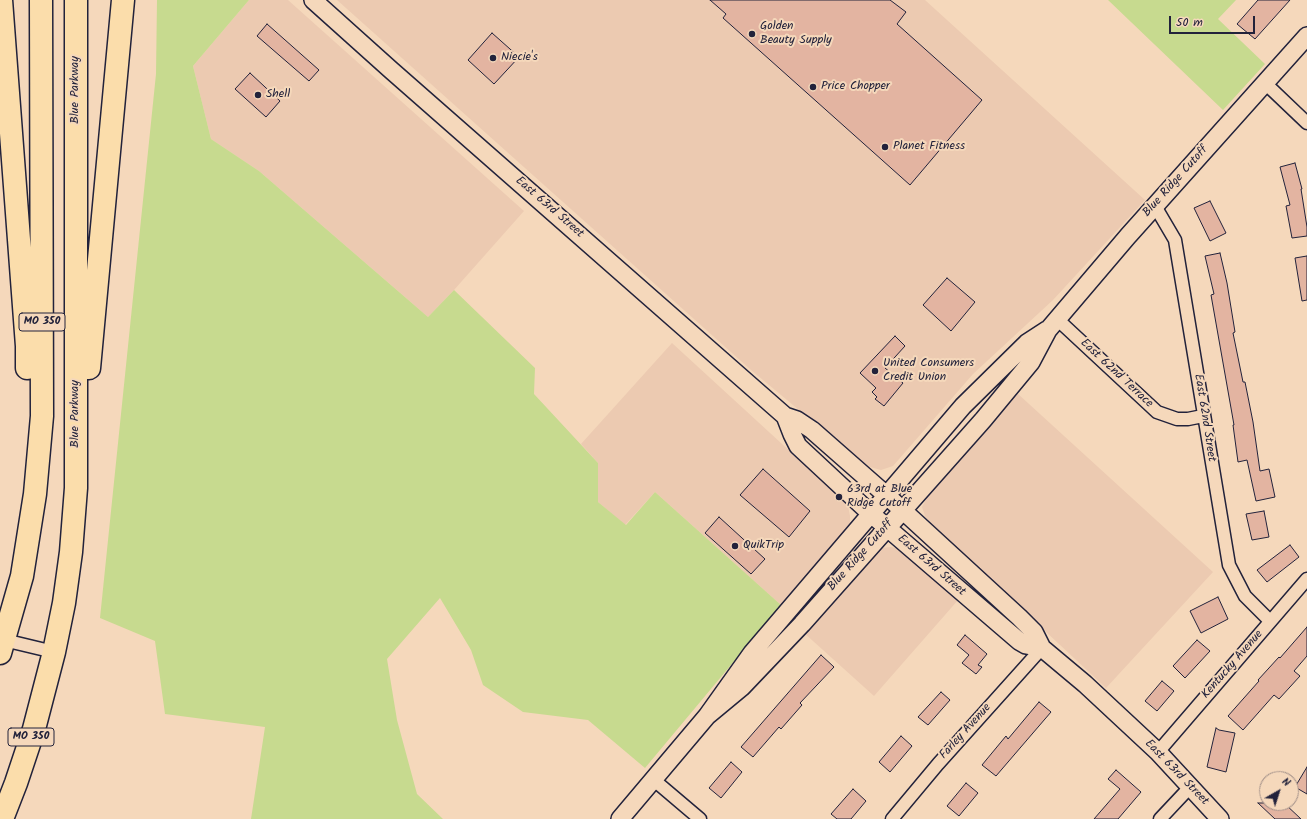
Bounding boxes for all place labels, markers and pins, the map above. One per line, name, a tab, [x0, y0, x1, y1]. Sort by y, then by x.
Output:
place label: Golden Beauty Supply	[760, 20, 832, 48]
marker: Golden Beauty Supply	[747, 29, 757, 39]
place label: Niecie's	[501, 51, 538, 65]
marker: Niecie's	[488, 53, 498, 63]
place label: Price Chopper	[821, 80, 890, 94]
marker: Price Chopper	[808, 82, 818, 92]
place label: Shell	[266, 88, 290, 102]
marker: Shell	[253, 90, 263, 100]
place label: Planet Fitness	[893, 140, 965, 154]
marker: Planet Fitness	[880, 142, 890, 152]
place label: United Consumers Credit Union	[883, 357, 974, 385]
marker: United Consumers Credit Union	[870, 366, 880, 376]
place label: 63rd at Blue Ridge Cutoff	[847, 483, 912, 511]
marker: 63rd at Blue Ridge Cutoff	[834, 492, 844, 502]
place label: QuikTrip	[743, 539, 784, 553]
marker: QuikTrip	[730, 541, 740, 551]

